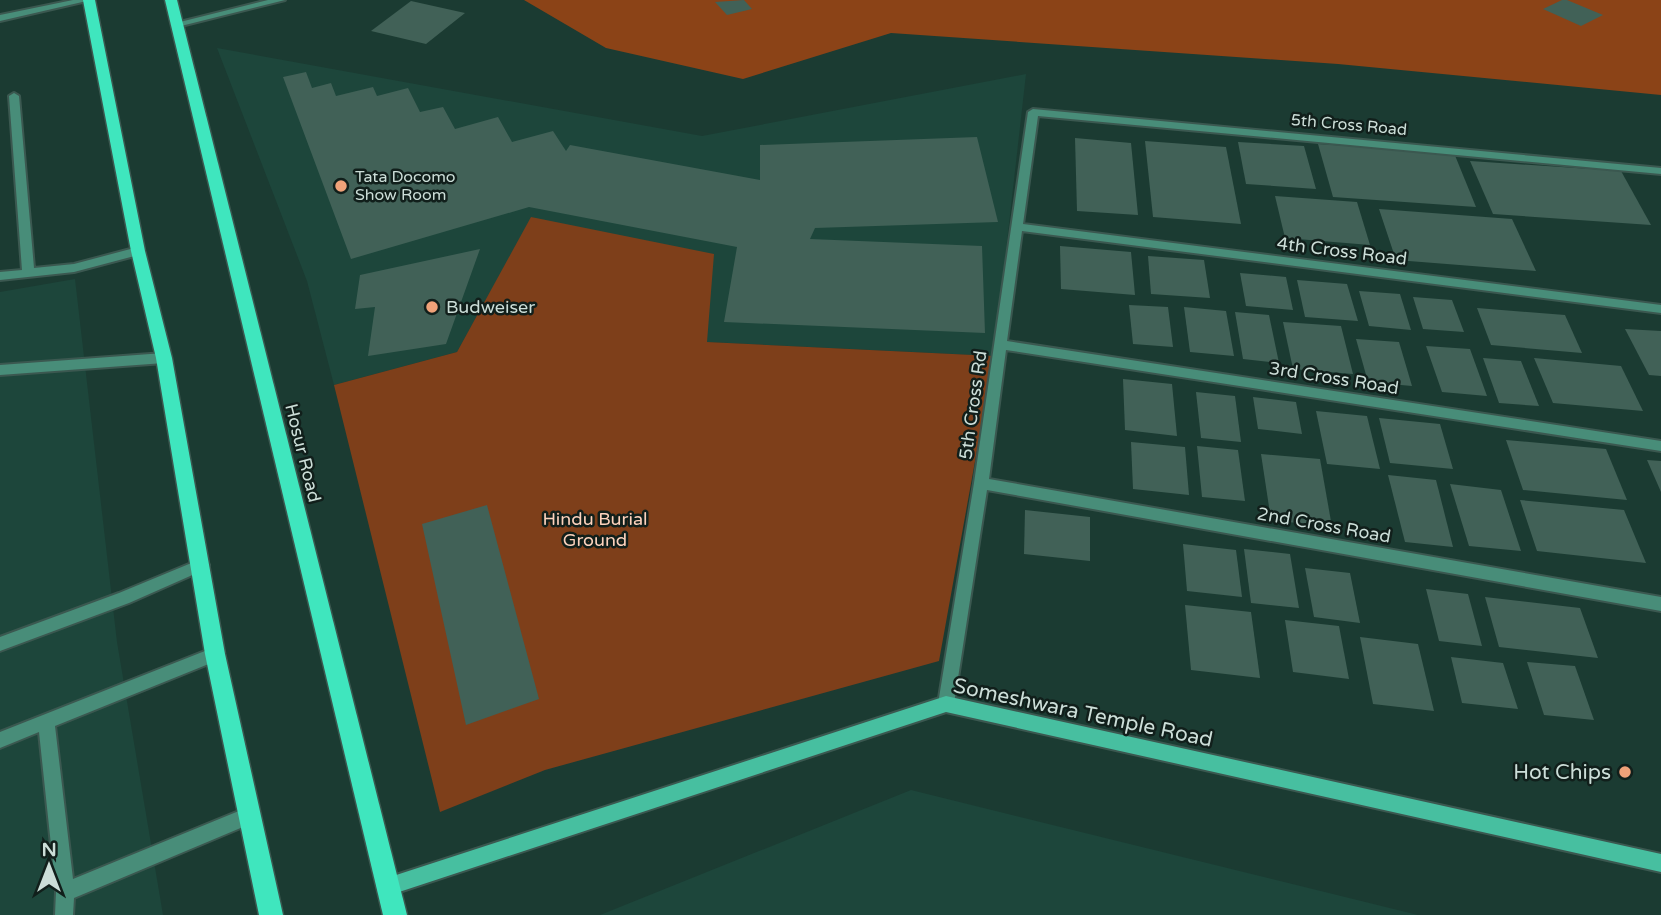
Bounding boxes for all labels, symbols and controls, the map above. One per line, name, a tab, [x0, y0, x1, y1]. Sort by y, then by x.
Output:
street label: 5th Cross Road	[1290, 110, 1408, 140]
place label: Tata Docomo Show Room	[355, 167, 456, 205]
marker: Tata Docomo Show Room	[333, 178, 349, 194]
street label: 4th Cross Road	[1276, 232, 1408, 270]
place label: Budweiser	[446, 296, 535, 318]
marker: Budweiser	[424, 299, 440, 315]
street label: 5th Cross Rd	[954, 349, 992, 461]
street label: 3rd Cross Road	[1268, 357, 1400, 399]
street label: Hosur Road	[280, 401, 326, 505]
street label: 2nd Cross Road	[1255, 502, 1393, 548]
park label: Hindu Burial Ground	[542, 508, 648, 551]
street label: Someshwara Temple Road	[951, 673, 1215, 753]
place label: Hot Chips	[1513, 760, 1611, 785]
marker: Hot Chips	[1617, 764, 1633, 780]
north arrow	[14, 831, 84, 901]
text: N	[41, 839, 57, 861]

